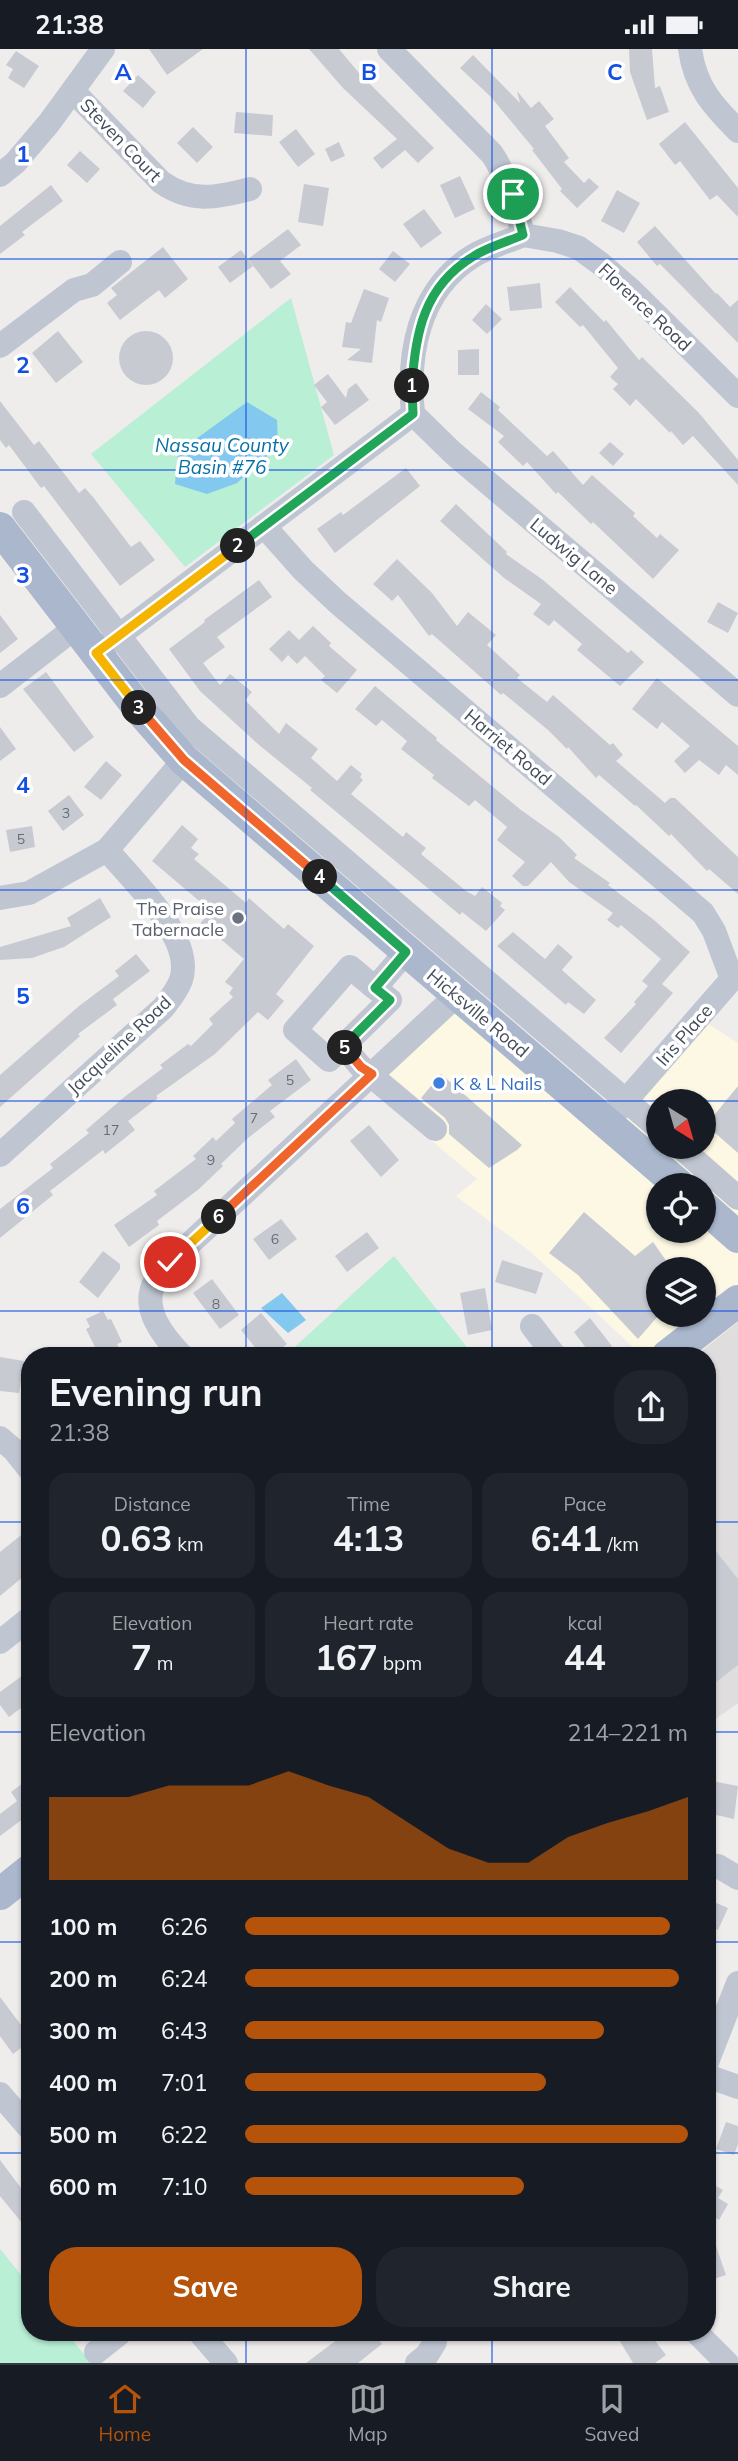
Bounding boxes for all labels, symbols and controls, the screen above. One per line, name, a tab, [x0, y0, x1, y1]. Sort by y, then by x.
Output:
text: 21:38	[35, 8, 104, 41]
text: A	[114, 57, 132, 86]
text: B	[361, 57, 377, 86]
text: C	[607, 57, 623, 86]
street label: Steven Court	[75, 93, 167, 187]
text: 1	[16, 139, 30, 168]
pin	[483, 164, 543, 224]
icon: arrive	[494, 175, 532, 213]
street label: Florence Road	[594, 258, 696, 356]
text: 2	[16, 350, 30, 379]
pin: 1	[394, 369, 430, 403]
text: 1	[406, 373, 417, 397]
water label: Nassau County Basin #76	[155, 433, 290, 479]
street label: Ludwig Lane	[526, 513, 622, 599]
pin: 2	[220, 529, 256, 563]
text: 2	[232, 533, 243, 557]
text: 3	[16, 560, 30, 589]
pin: 3	[122, 691, 156, 725]
text: 3	[133, 695, 144, 719]
street label: Harriet Road	[460, 704, 556, 790]
text: 4	[16, 770, 30, 799]
house number: 3	[62, 804, 70, 822]
house number: 5	[17, 830, 25, 848]
pin: 4	[302, 859, 338, 895]
text: 4	[314, 864, 325, 888]
place label: The Praise Tabernacle	[132, 897, 224, 941]
marker: The Praise Tabernacle	[230, 910, 246, 926]
street label: Hicksville Road	[422, 964, 534, 1062]
text: 5	[16, 981, 30, 1010]
street label: Jacqueline Road	[62, 991, 176, 1099]
street label: Iris Place	[651, 999, 717, 1071]
pin: 5	[328, 1031, 362, 1065]
text: 5	[339, 1035, 350, 1059]
house number: 5	[286, 1071, 294, 1089]
place label: K & L Nails	[453, 1072, 542, 1095]
marker: K & L Nails	[431, 1075, 447, 1091]
north arrow	[646, 1089, 716, 1159]
map controls	[646, 1089, 716, 1327]
house number: 7	[250, 1109, 258, 1127]
house number: 17	[103, 1121, 119, 1139]
house number: 9	[207, 1151, 215, 1169]
button: locate	[646, 1173, 716, 1243]
text: 6	[16, 1191, 30, 1220]
pin: 6	[202, 1199, 236, 1235]
text: 6	[213, 1204, 224, 1228]
house number: 6	[271, 1230, 279, 1248]
pin	[140, 1232, 200, 1292]
icon: check	[151, 1243, 189, 1281]
button: layers	[646, 1257, 716, 1327]
house number: 8	[212, 1295, 220, 1313]
text: Evening run	[49, 1368, 263, 1416]
button: share	[614, 1370, 688, 1444]
text: 21:38	[49, 1418, 109, 1447]
text: Distance	[114, 1492, 191, 1516]
text: Time	[347, 1492, 390, 1516]
text: Pace	[563, 1492, 606, 1516]
text: 0.63	[101, 1516, 172, 1560]
text: 4:13	[333, 1516, 404, 1560]
text: 6:41	[531, 1516, 602, 1560]
text: km	[172, 1532, 204, 1556]
text: /km	[602, 1532, 639, 1556]
text: Elevation	[112, 1611, 192, 1635]
text: Heart rate	[323, 1611, 414, 1635]
text: kcal	[567, 1611, 602, 1635]
text: 7	[131, 1635, 152, 1679]
text: 167	[315, 1635, 378, 1679]
text: 44	[564, 1635, 606, 1679]
text: m	[152, 1651, 174, 1675]
text: bpm	[378, 1651, 422, 1675]
text: Elevation	[49, 1718, 146, 1747]
text: 214–221 m	[567, 1718, 688, 1747]
text: 100 m	[49, 1912, 117, 1941]
text: 6:26	[161, 1912, 208, 1941]
text: 200 m	[49, 1964, 117, 1993]
text: 6:24	[161, 1964, 208, 1993]
text: 300 m	[49, 2016, 117, 2045]
text: 6:43	[161, 2016, 208, 2045]
text: 400 m	[49, 2068, 117, 2097]
text: 7:01	[161, 2068, 208, 2097]
text: 500 m	[49, 2120, 117, 2149]
text: 6:22	[161, 2120, 208, 2149]
text: 600 m	[49, 2172, 117, 2201]
text: 7:10	[161, 2172, 208, 2201]
button: Save	[49, 2247, 362, 2327]
button: Share	[376, 2247, 688, 2327]
tab: Home	[99, 2380, 151, 2446]
tab: Map	[348, 2380, 387, 2446]
tab: Saved	[585, 2380, 639, 2446]

